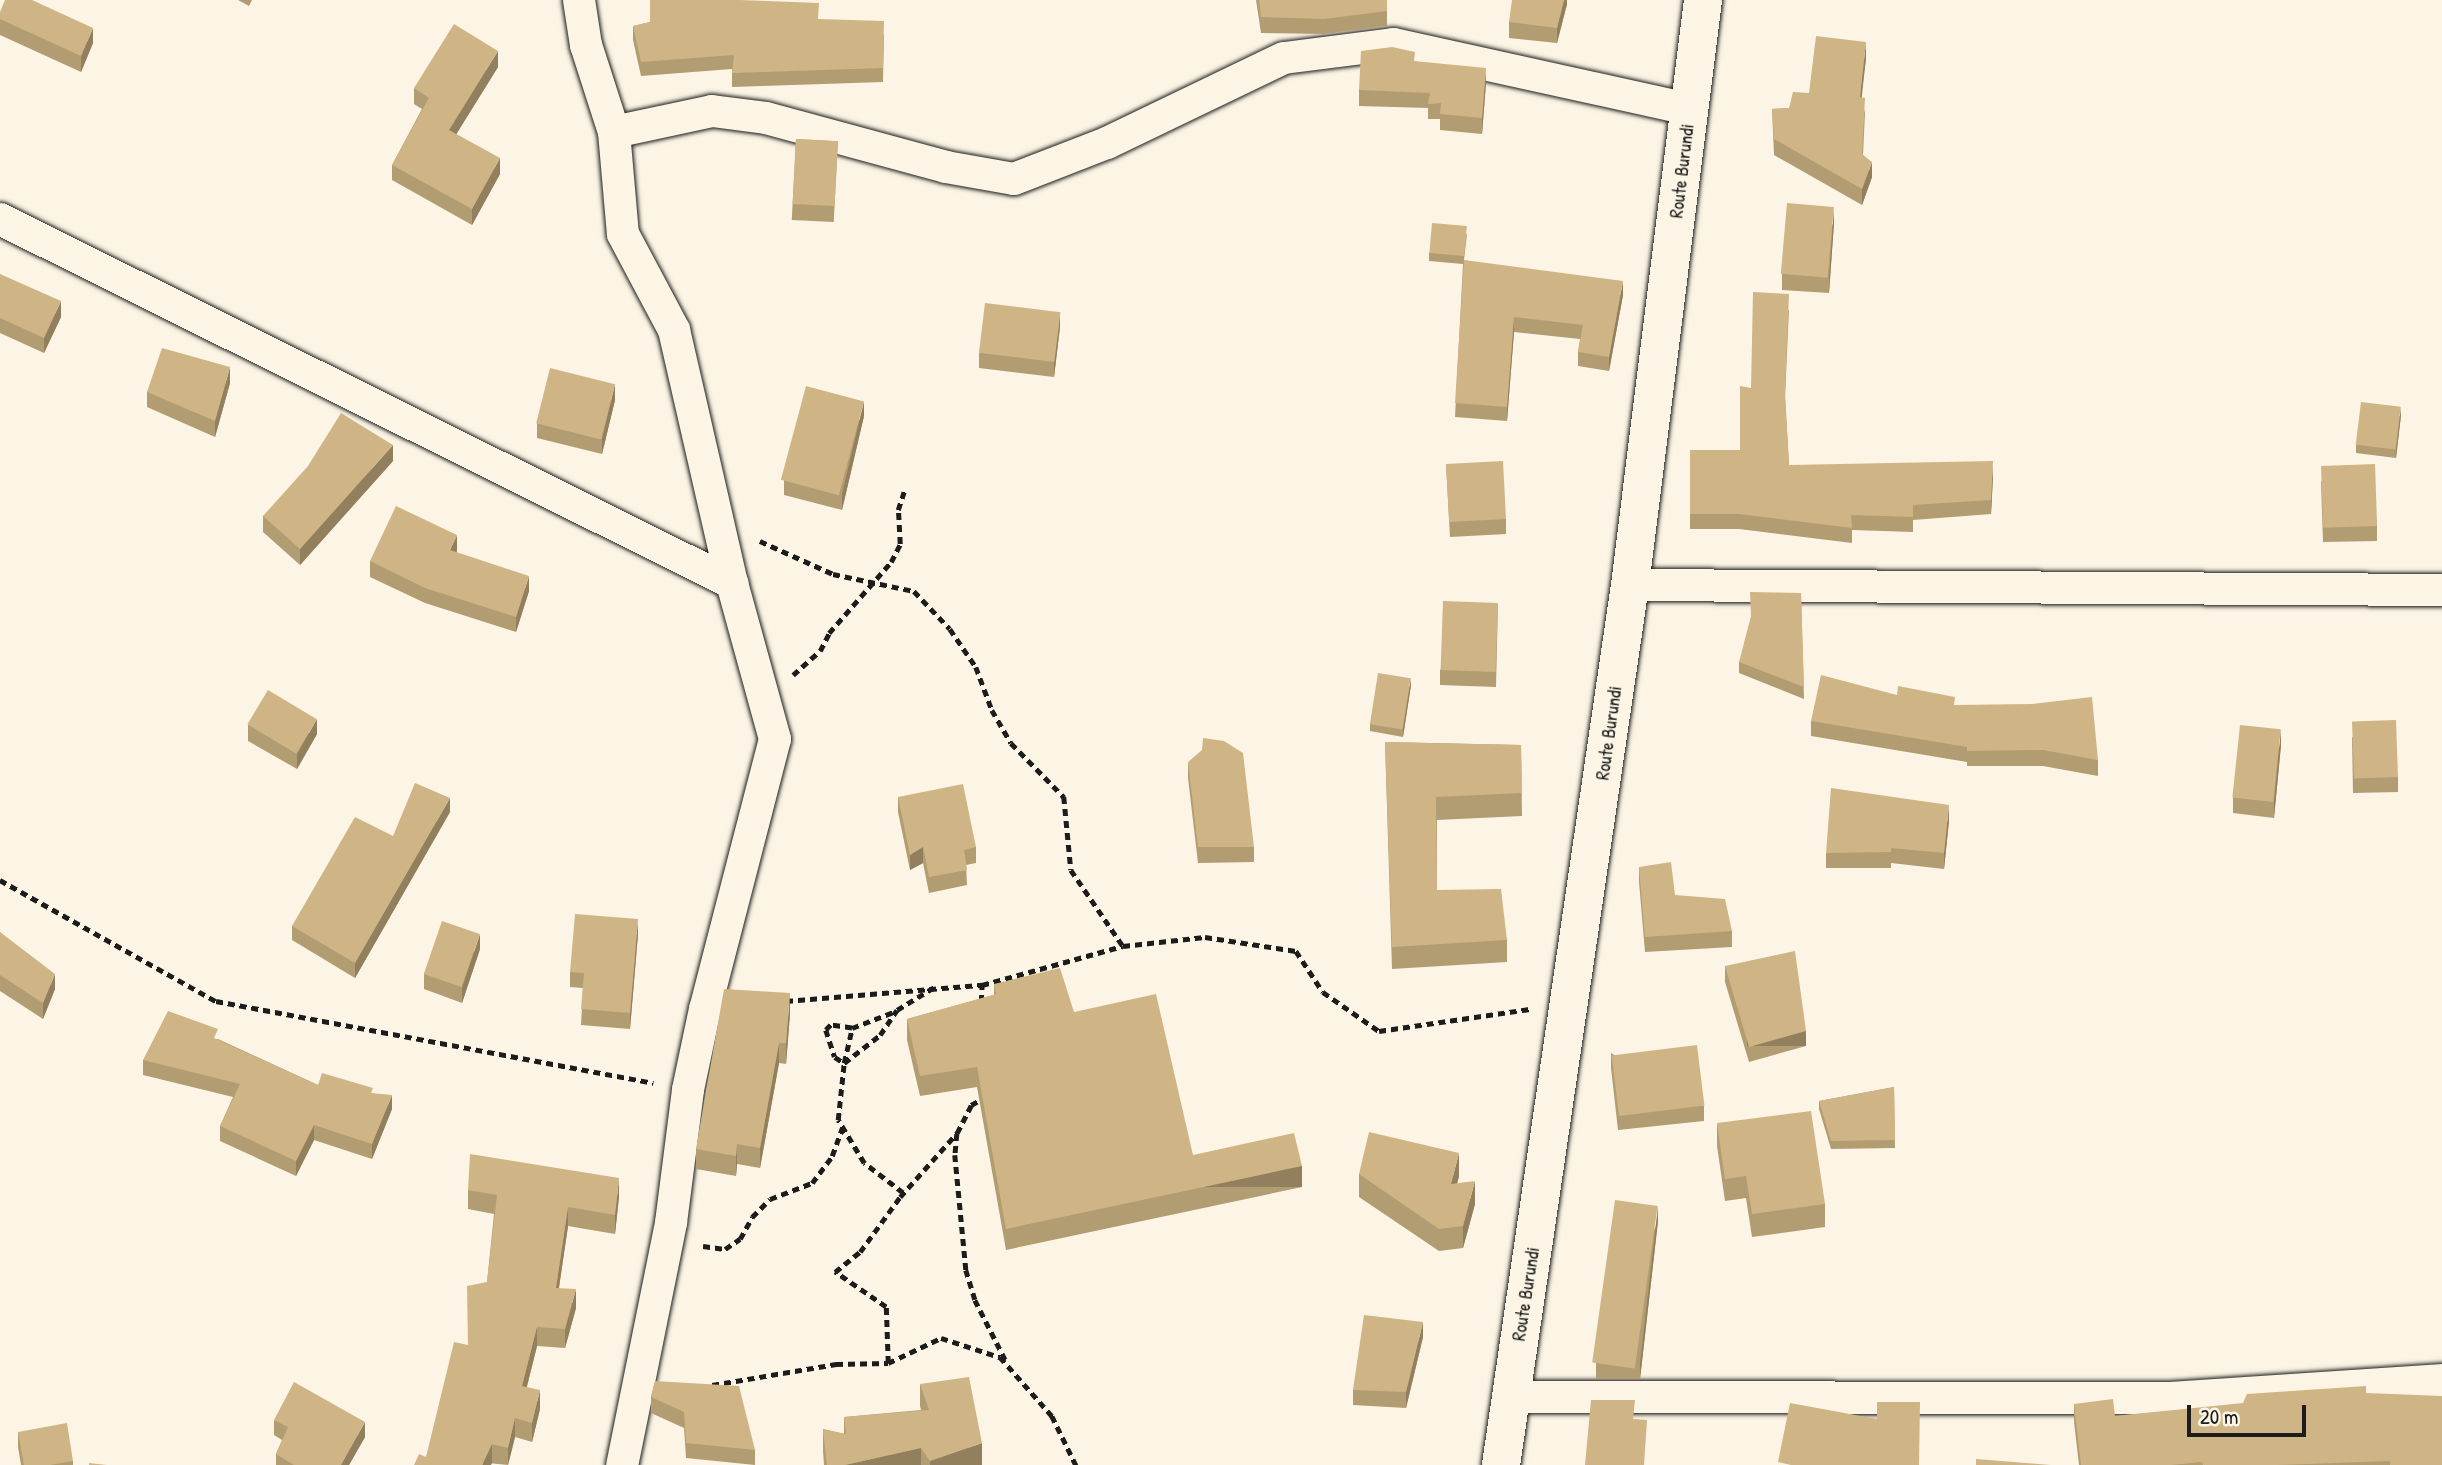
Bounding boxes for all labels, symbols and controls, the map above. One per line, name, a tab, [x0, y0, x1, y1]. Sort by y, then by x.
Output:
street label: Route Burundi	[1665, 123, 1699, 219]
street label: Route Burundi	[1591, 684, 1627, 782]
street label: Route Burundi	[1507, 1245, 1545, 1343]
scale bar	[2190, 1392, 2309, 1436]
text: 20 m	[2200, 1402, 2238, 1431]

